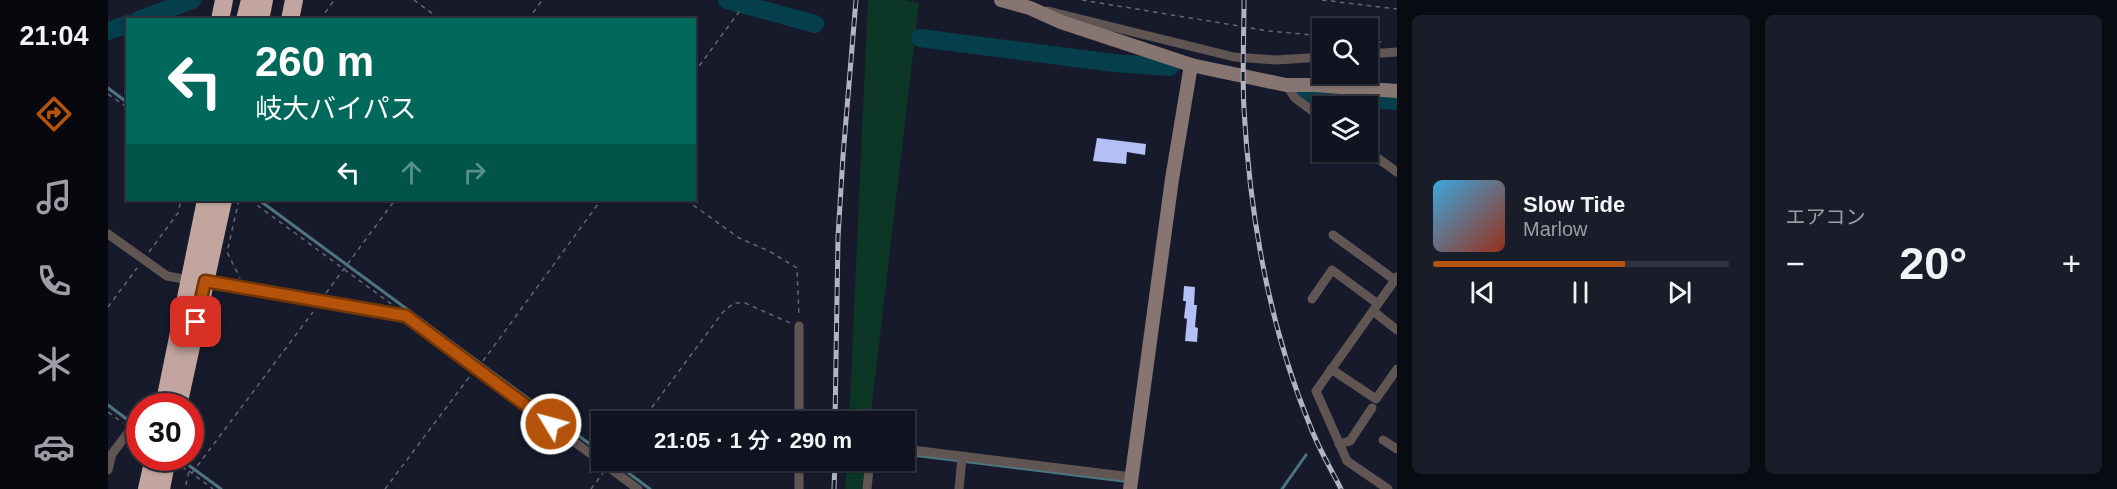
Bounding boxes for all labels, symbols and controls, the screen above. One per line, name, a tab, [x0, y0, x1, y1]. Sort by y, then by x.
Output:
map controls	[1312, 18, 1378, 162]
button: search	[1312, 18, 1378, 84]
text: 21:04	[19, 21, 89, 51]
text: 260 m	[255, 38, 374, 85]
icon: left	[156, 42, 234, 120]
icon: directions	[33, 93, 75, 135]
text: 岐大バイパス	[255, 94, 416, 124]
button: layers	[1312, 96, 1378, 162]
icon: left	[332, 156, 365, 189]
icon: ahead	[395, 156, 428, 189]
icon: right	[458, 156, 491, 189]
icon: music	[33, 176, 75, 218]
text: Slow Tide	[1523, 192, 1625, 217]
text: エアコン	[1786, 206, 1866, 228]
text: Marlow	[1523, 218, 1587, 240]
text: 20°	[1899, 238, 1967, 289]
text: −	[1786, 245, 1805, 282]
text: +	[2062, 245, 2081, 282]
icon: phone	[33, 260, 75, 302]
icon: previous	[1466, 276, 1499, 309]
icon: pause	[1564, 276, 1597, 309]
icon: next	[1663, 276, 1696, 309]
pin	[170, 296, 221, 347]
icon: arrive	[179, 305, 212, 338]
icon: climate	[33, 343, 75, 385]
position arrow	[519, 392, 583, 456]
speed limit sign: 30	[126, 393, 204, 471]
icon: car	[33, 426, 75, 468]
text: 21:05 · 1 分 · 290 m	[654, 428, 852, 453]

